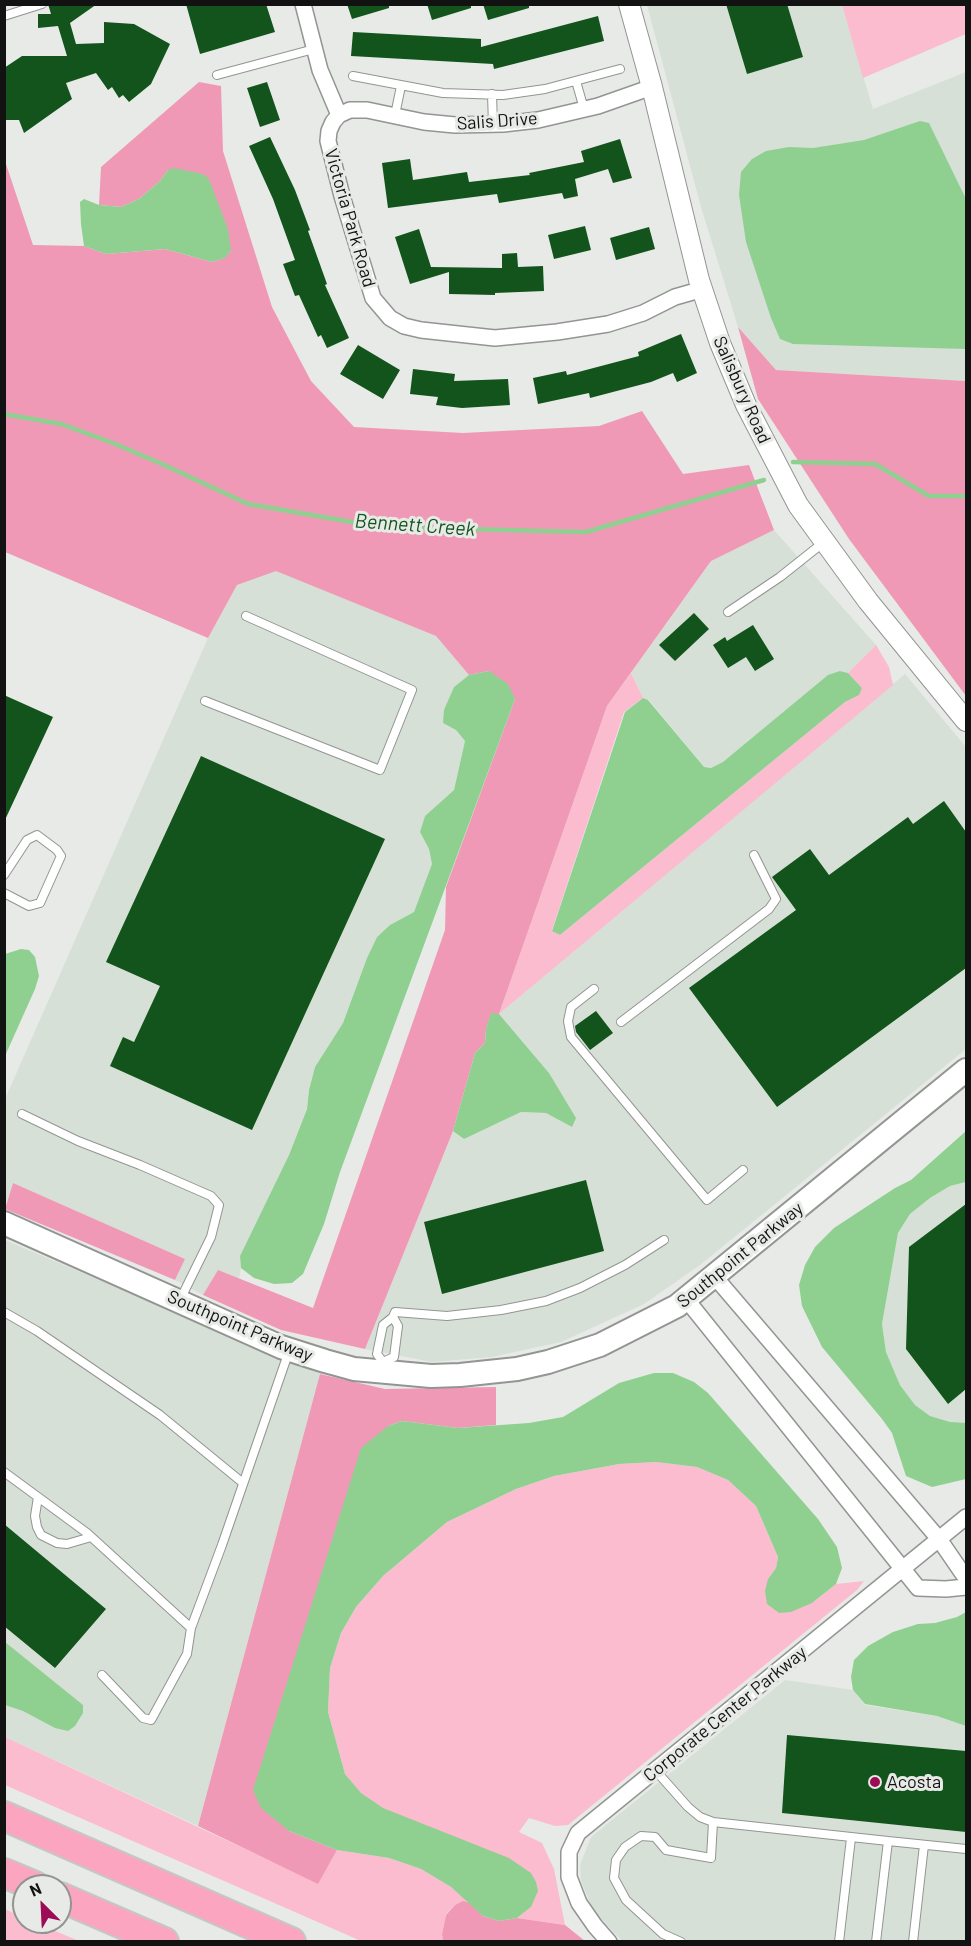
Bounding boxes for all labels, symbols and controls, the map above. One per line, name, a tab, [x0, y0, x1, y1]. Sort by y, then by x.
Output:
street label: Salis Drive	[456, 107, 538, 135]
street label: Victoria Park Road	[320, 146, 380, 290]
street label: Salisbury Road	[709, 333, 775, 447]
water label: Bennett Creek	[354, 509, 476, 541]
street label: Southpoint Parkway	[673, 1198, 807, 1312]
street label: Southpoint Parkway	[164, 1286, 316, 1366]
street label: Corporate Center Parkway	[639, 1641, 811, 1787]
place label: Acosta	[887, 1771, 941, 1793]
marker: Acosta	[868, 1775, 882, 1789]
north arrow	[12, 1874, 72, 1934]
text: N	[27, 1878, 44, 1900]

